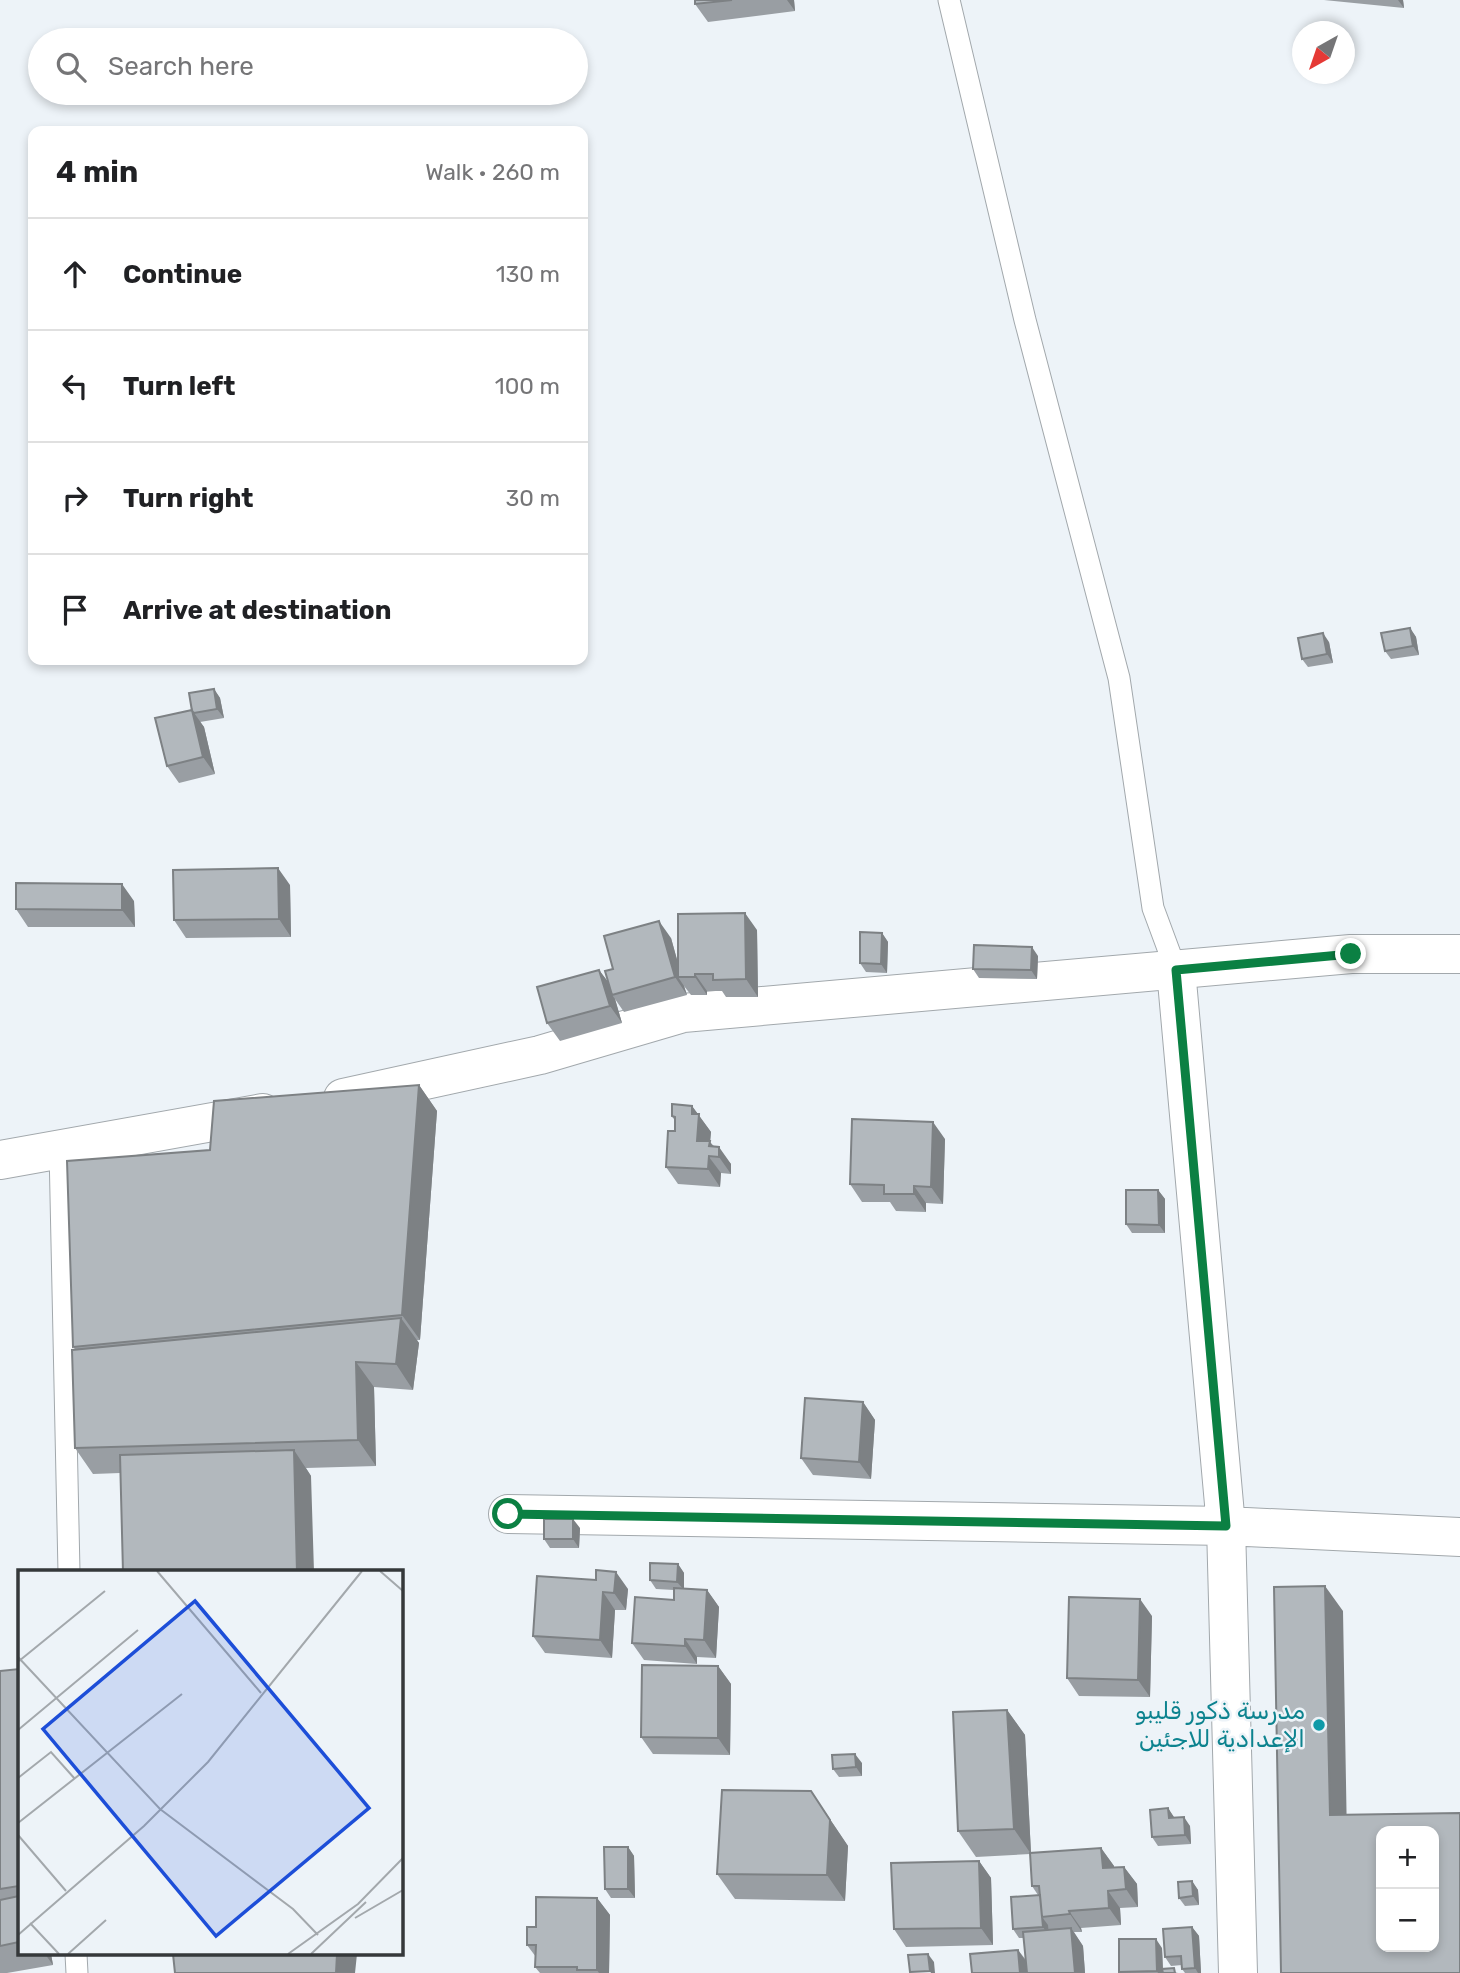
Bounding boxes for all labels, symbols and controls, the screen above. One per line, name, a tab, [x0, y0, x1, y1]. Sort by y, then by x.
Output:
north arrow	[1292, 21, 1355, 84]
search box	[28, 28, 588, 105]
icon: search	[52, 48, 90, 86]
text: Search here	[108, 51, 254, 82]
text: 4 min	[56, 154, 138, 190]
text: Walk · 260 m	[425, 158, 560, 186]
icon: ahead	[56, 255, 94, 293]
text: Continue	[123, 259, 242, 290]
text: 130 m	[496, 260, 560, 288]
icon: left	[56, 367, 94, 405]
text: Turn left	[123, 371, 235, 402]
text: 100 m	[495, 372, 560, 400]
icon: right	[56, 479, 94, 517]
text: Turn right	[123, 483, 253, 514]
text: 30 m	[505, 484, 560, 512]
icon: arrive	[56, 591, 94, 629]
text: Arrive at destination	[123, 595, 391, 626]
route end	[1335, 938, 1366, 969]
route start	[492, 1498, 523, 1529]
inset map	[18, 1570, 402, 1955]
place label: مدرسة ذكور قليبو الإعدادية للاجئين	[1135, 1697, 1305, 1753]
marker: مدرسة ذكور قليبو الإعدادية للاجئين	[1311, 1717, 1327, 1733]
map controls	[1376, 1826, 1439, 1952]
button: +	[1376, 1826, 1439, 1889]
button: −	[1376, 1889, 1439, 1952]

